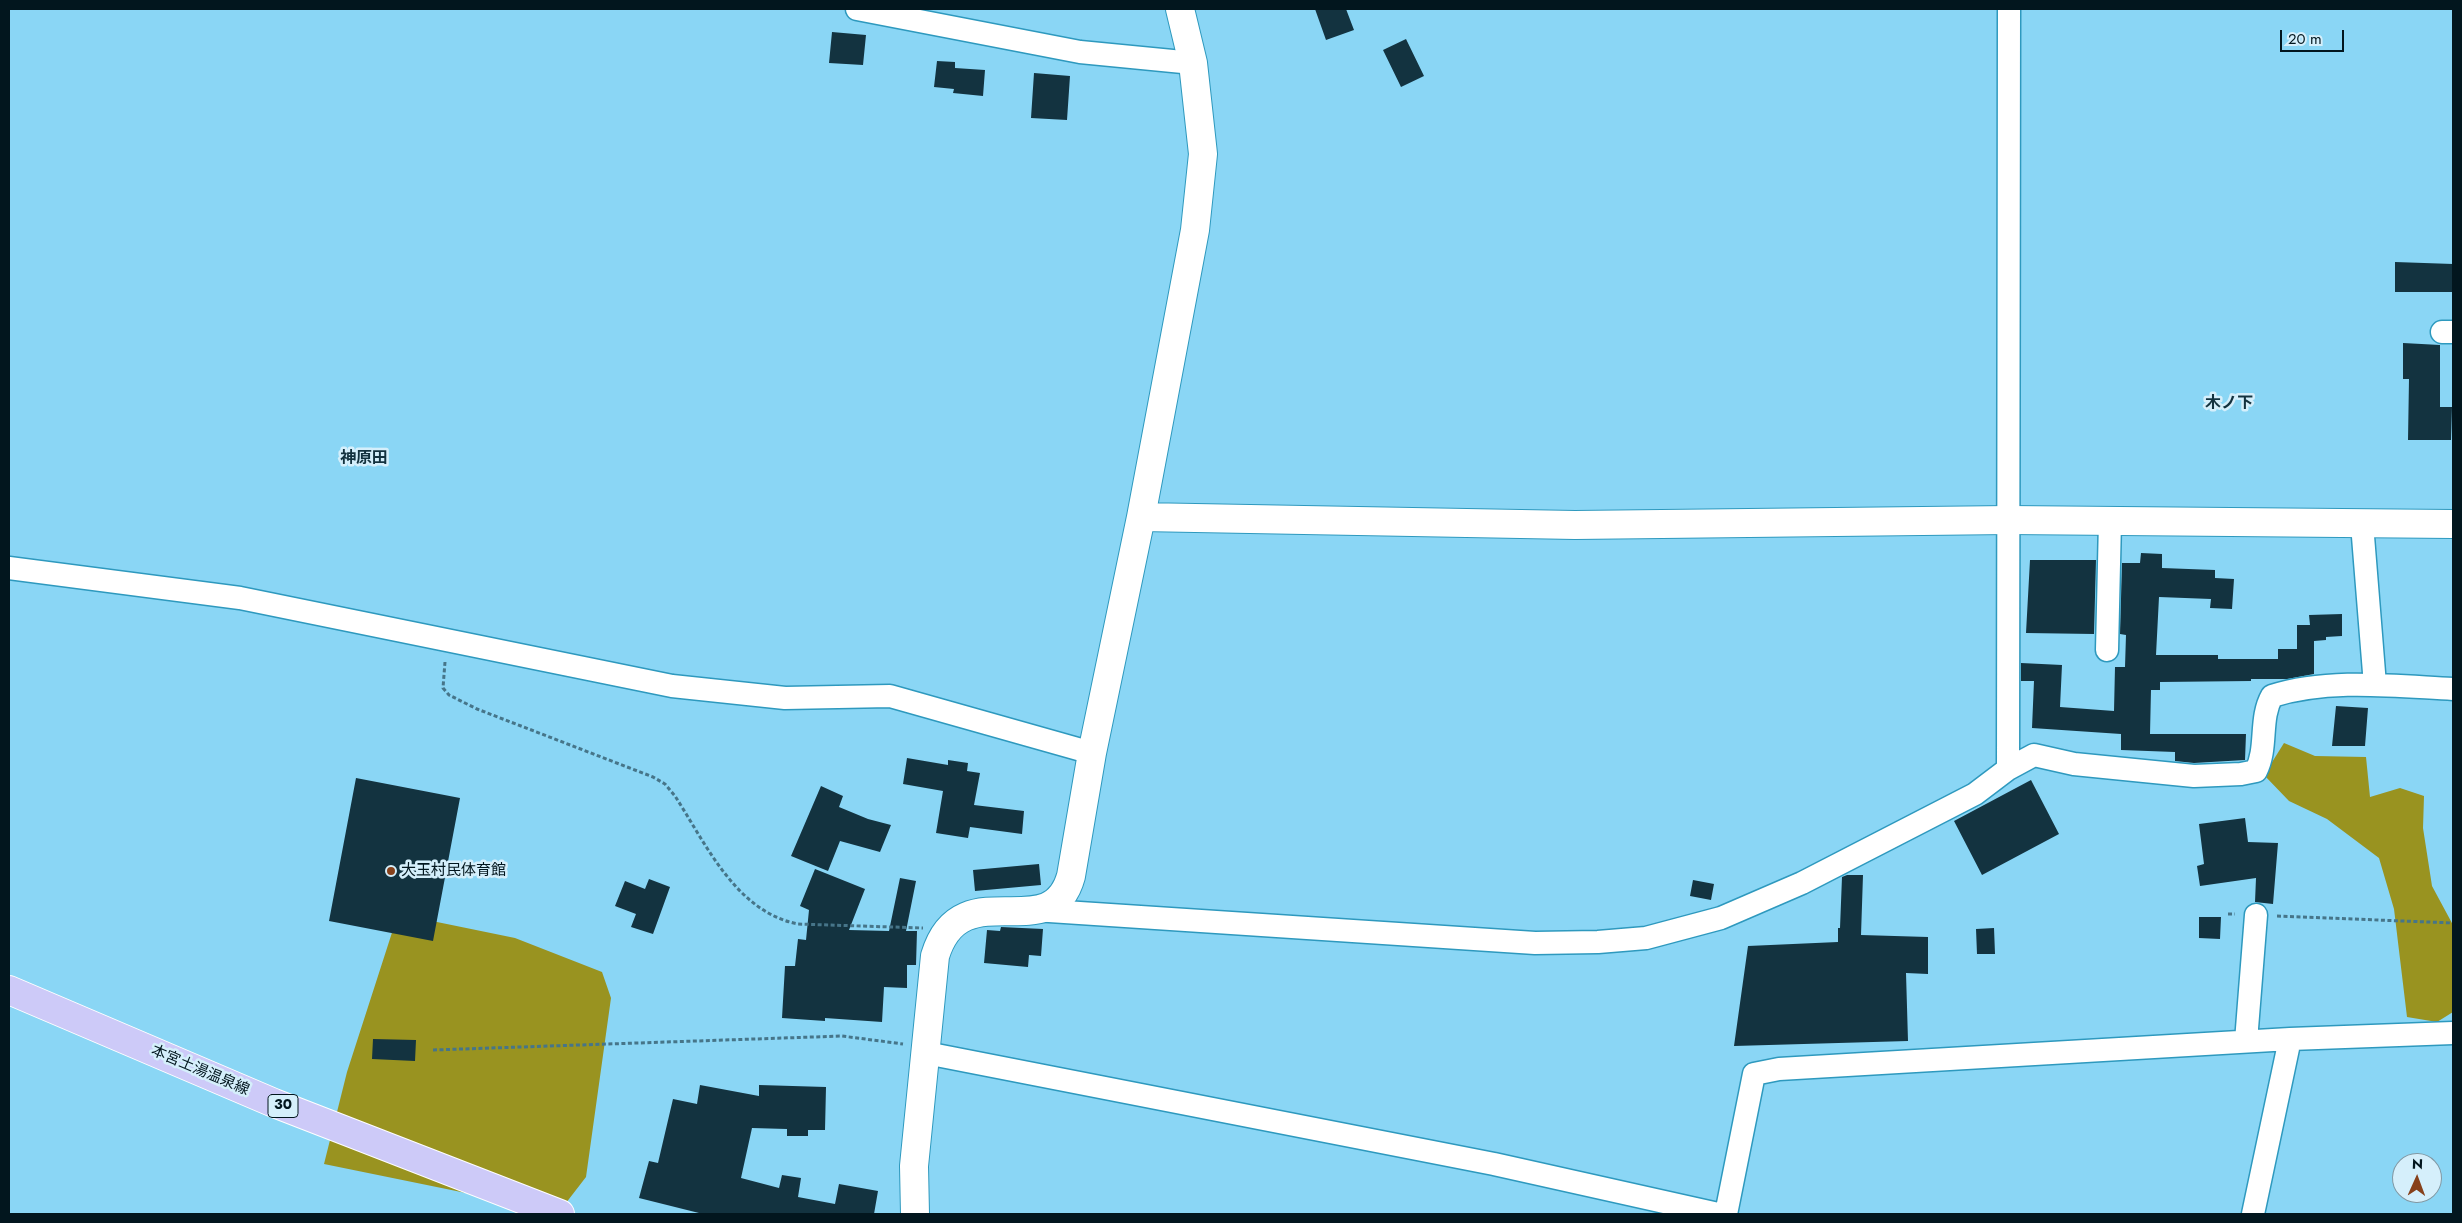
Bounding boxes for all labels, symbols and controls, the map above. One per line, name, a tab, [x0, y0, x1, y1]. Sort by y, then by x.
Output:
scale bar	[2282, 20, 2346, 52]
text: 20 m	[2288, 28, 2322, 50]
district label: 木ノ下	[2205, 394, 2253, 414]
district label: 神原田	[340, 449, 388, 469]
place label: 大玉村民体育館	[401, 862, 506, 880]
marker: 大玉村民体育館	[385, 865, 397, 877]
street label: 本宮土湯温泉線	[148, 1042, 252, 1100]
road number: 30	[268, 1094, 298, 1118]
north arrow	[2392, 1153, 2442, 1203]
text: N	[2412, 1154, 2423, 1174]

